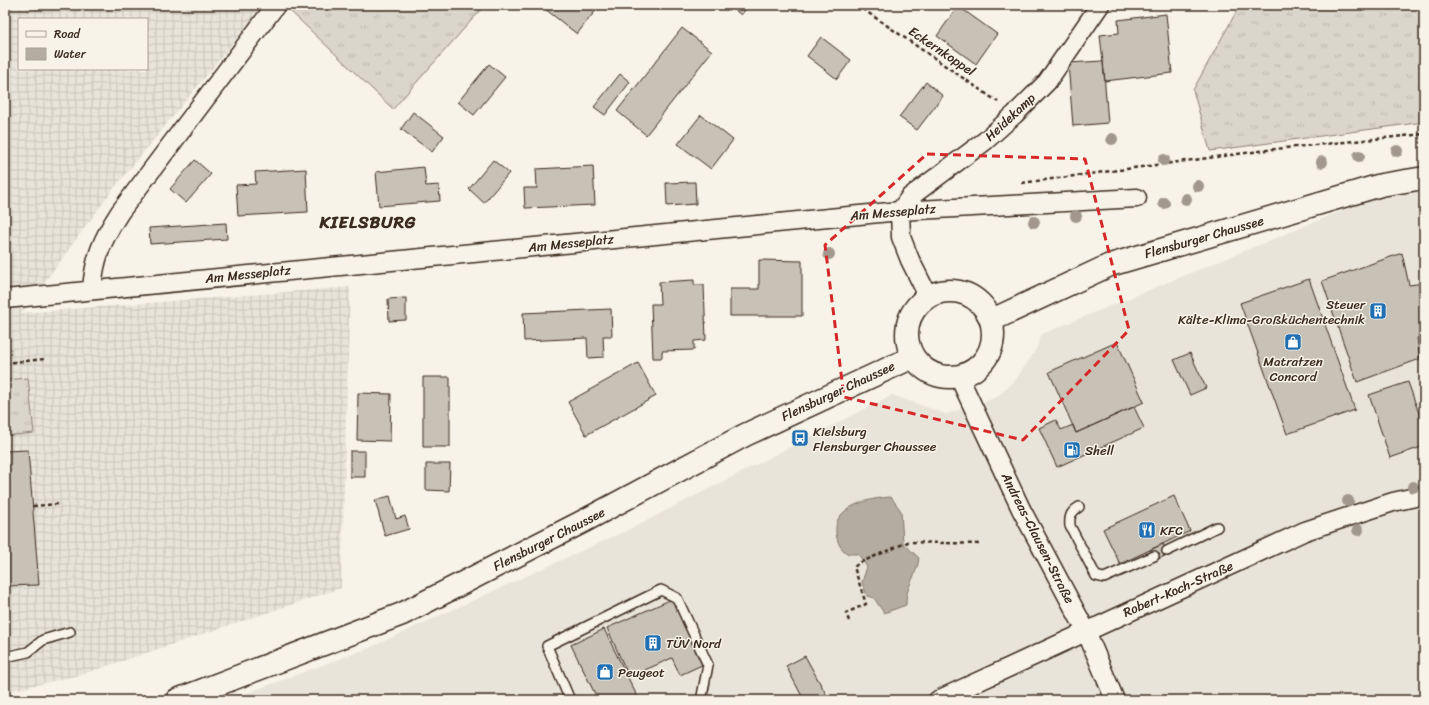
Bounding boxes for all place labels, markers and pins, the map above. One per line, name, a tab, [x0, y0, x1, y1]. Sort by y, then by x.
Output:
place label: Steuer Kälte-Klima-Großküchentechnik	[1178, 293, 1366, 331]
building icon: Steuer Kälte-Klima-Großküchentechnik	[1368, 301, 1388, 321]
shop icon: Matratzen Concord	[1283, 332, 1303, 352]
place label: Matratzen Concord	[1263, 350, 1323, 388]
place label: Kielsburg Flensburger Chaussee	[813, 420, 937, 458]
bus stop icon: Kielsburg Flensburger Chaussee	[790, 428, 810, 448]
place label: Shell	[1085, 439, 1114, 462]
fuel station icon: Shell	[1062, 440, 1082, 460]
place label: KFC	[1160, 519, 1183, 542]
restaurant icon: KFC	[1137, 520, 1157, 540]
place label: TÜV Nord	[666, 632, 722, 655]
building icon: TÜV Nord	[643, 633, 663, 653]
place label: Peugeot	[618, 661, 665, 684]
shop icon: Peugeot	[595, 662, 615, 682]

